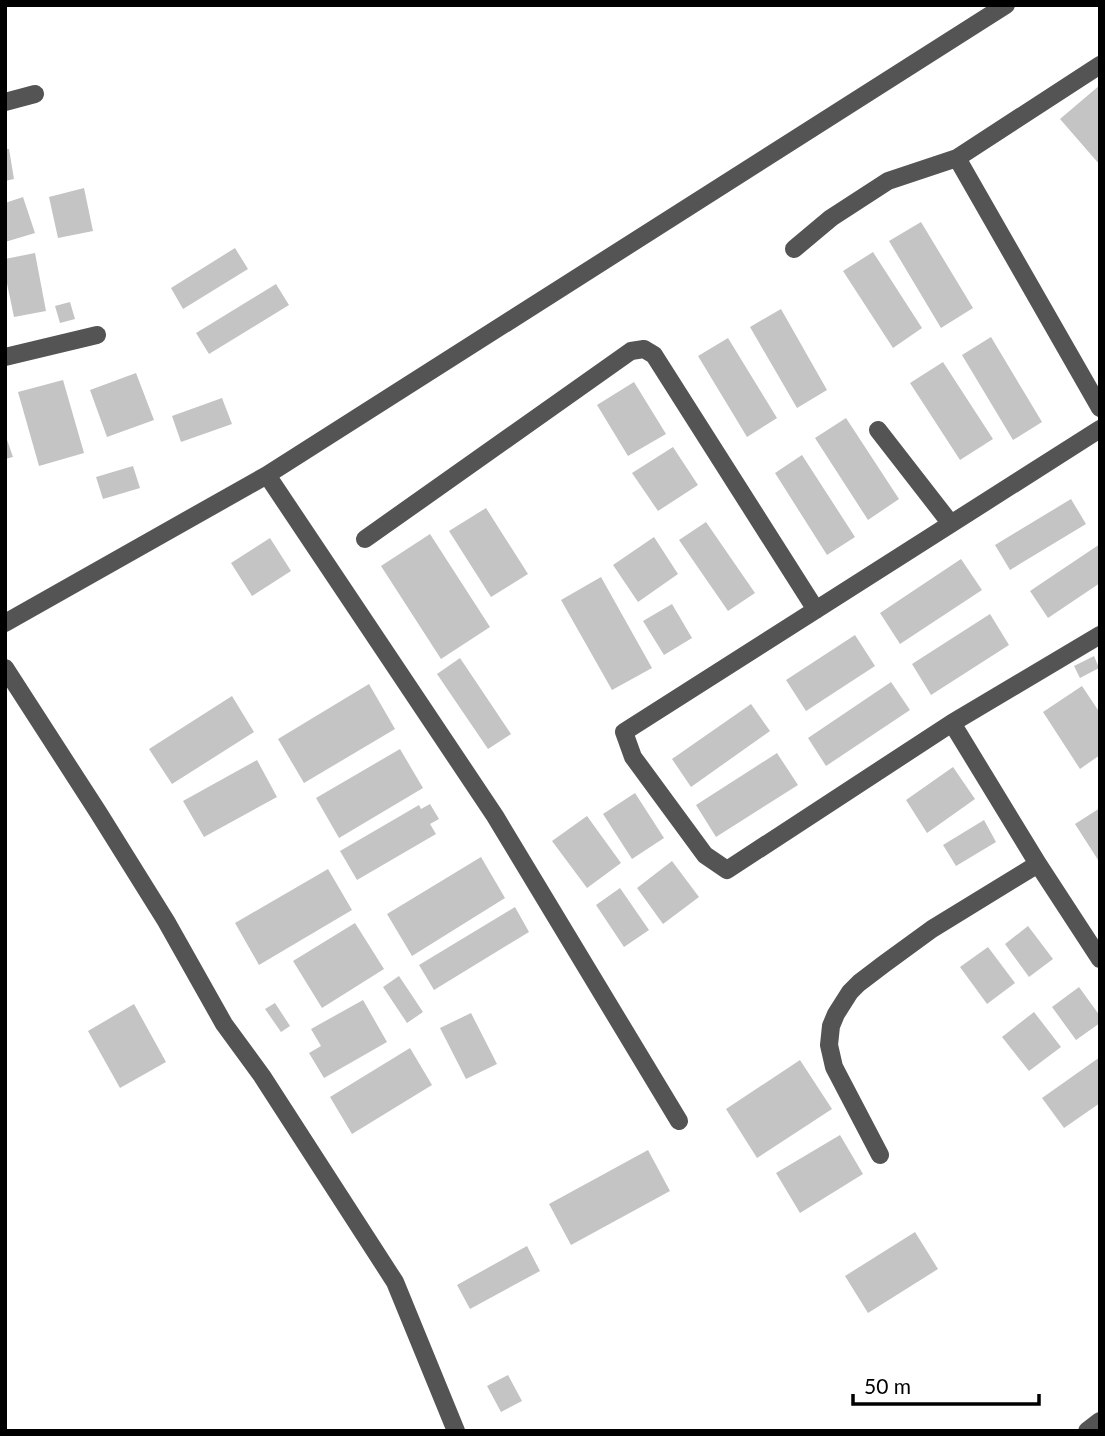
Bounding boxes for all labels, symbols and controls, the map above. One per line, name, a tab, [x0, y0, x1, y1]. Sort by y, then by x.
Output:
scale bar	[853, 1362, 1038, 1406]
text: 50 m	[864, 1373, 911, 1398]

